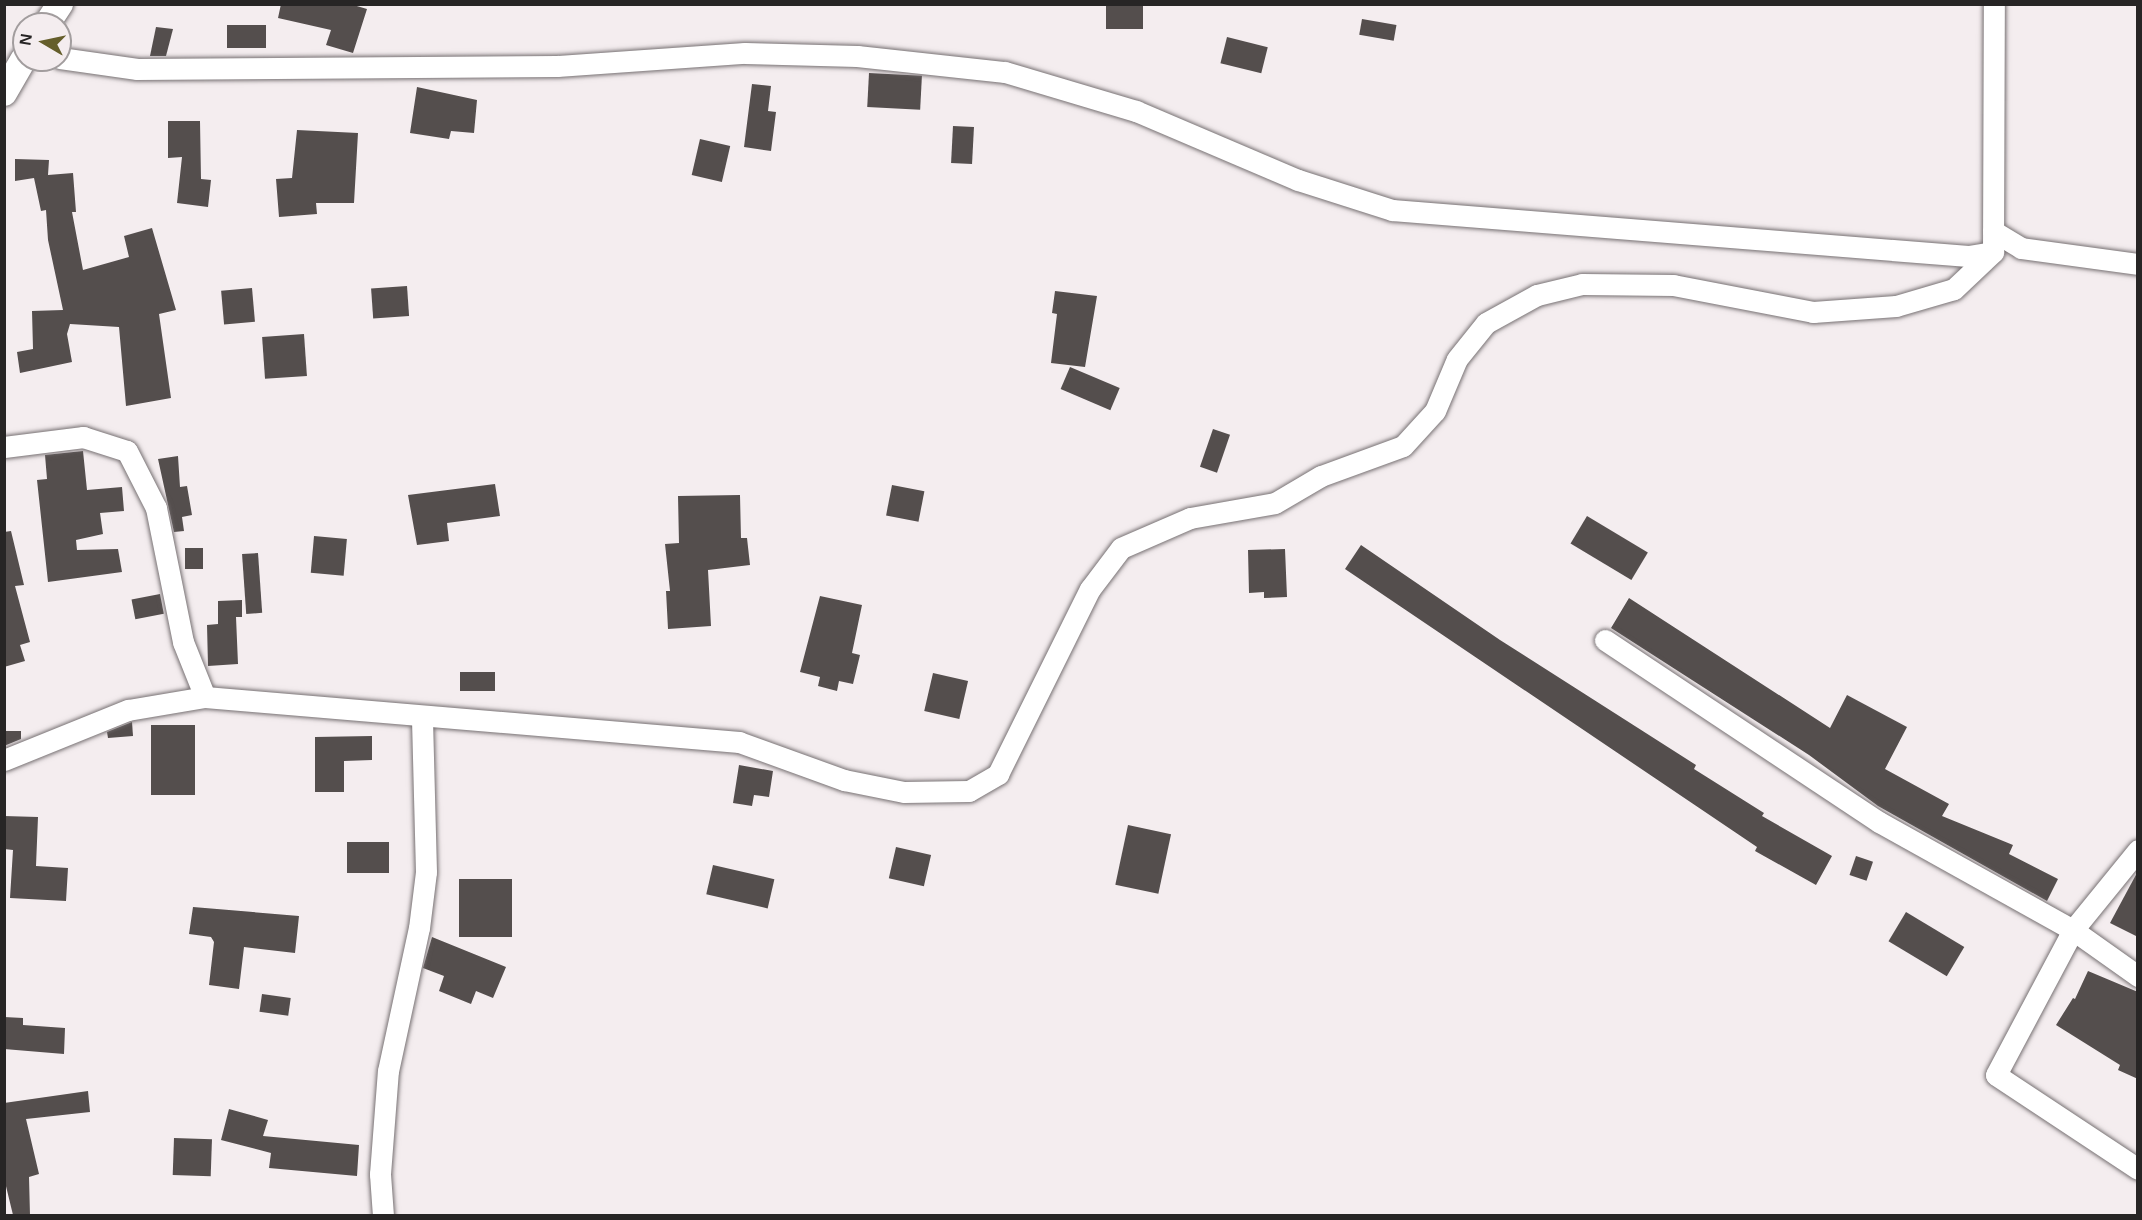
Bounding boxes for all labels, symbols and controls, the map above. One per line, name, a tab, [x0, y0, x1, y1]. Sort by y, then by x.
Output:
north arrow	[12, 12, 72, 72]
text: N	[16, 32, 35, 46]

